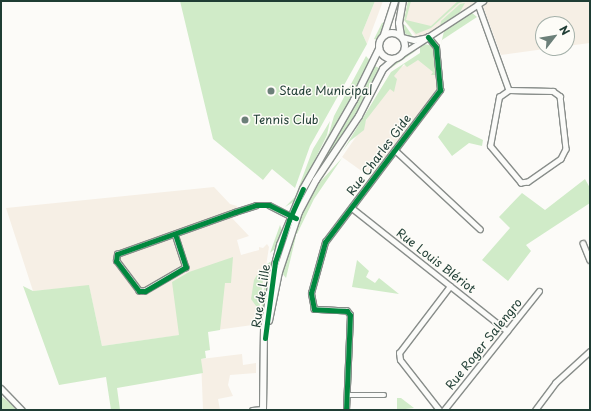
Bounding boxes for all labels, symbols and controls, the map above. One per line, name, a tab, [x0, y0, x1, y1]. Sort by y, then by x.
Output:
north arrow	[535, 16, 575, 56]
text: N	[555, 22, 574, 38]
place label: Stade Municipal	[279, 84, 373, 98]
marker: Stade Municipal	[266, 86, 276, 96]
street label: Rue Charles Gide	[343, 111, 415, 199]
place label: Tennis Club	[253, 113, 318, 127]
marker: Tennis Club	[240, 115, 250, 125]
street label: Rue Louis Blériot	[394, 226, 478, 296]
street label: Rue de Lille	[249, 262, 273, 330]
street label: Rue Roger Salengro	[443, 295, 525, 393]

